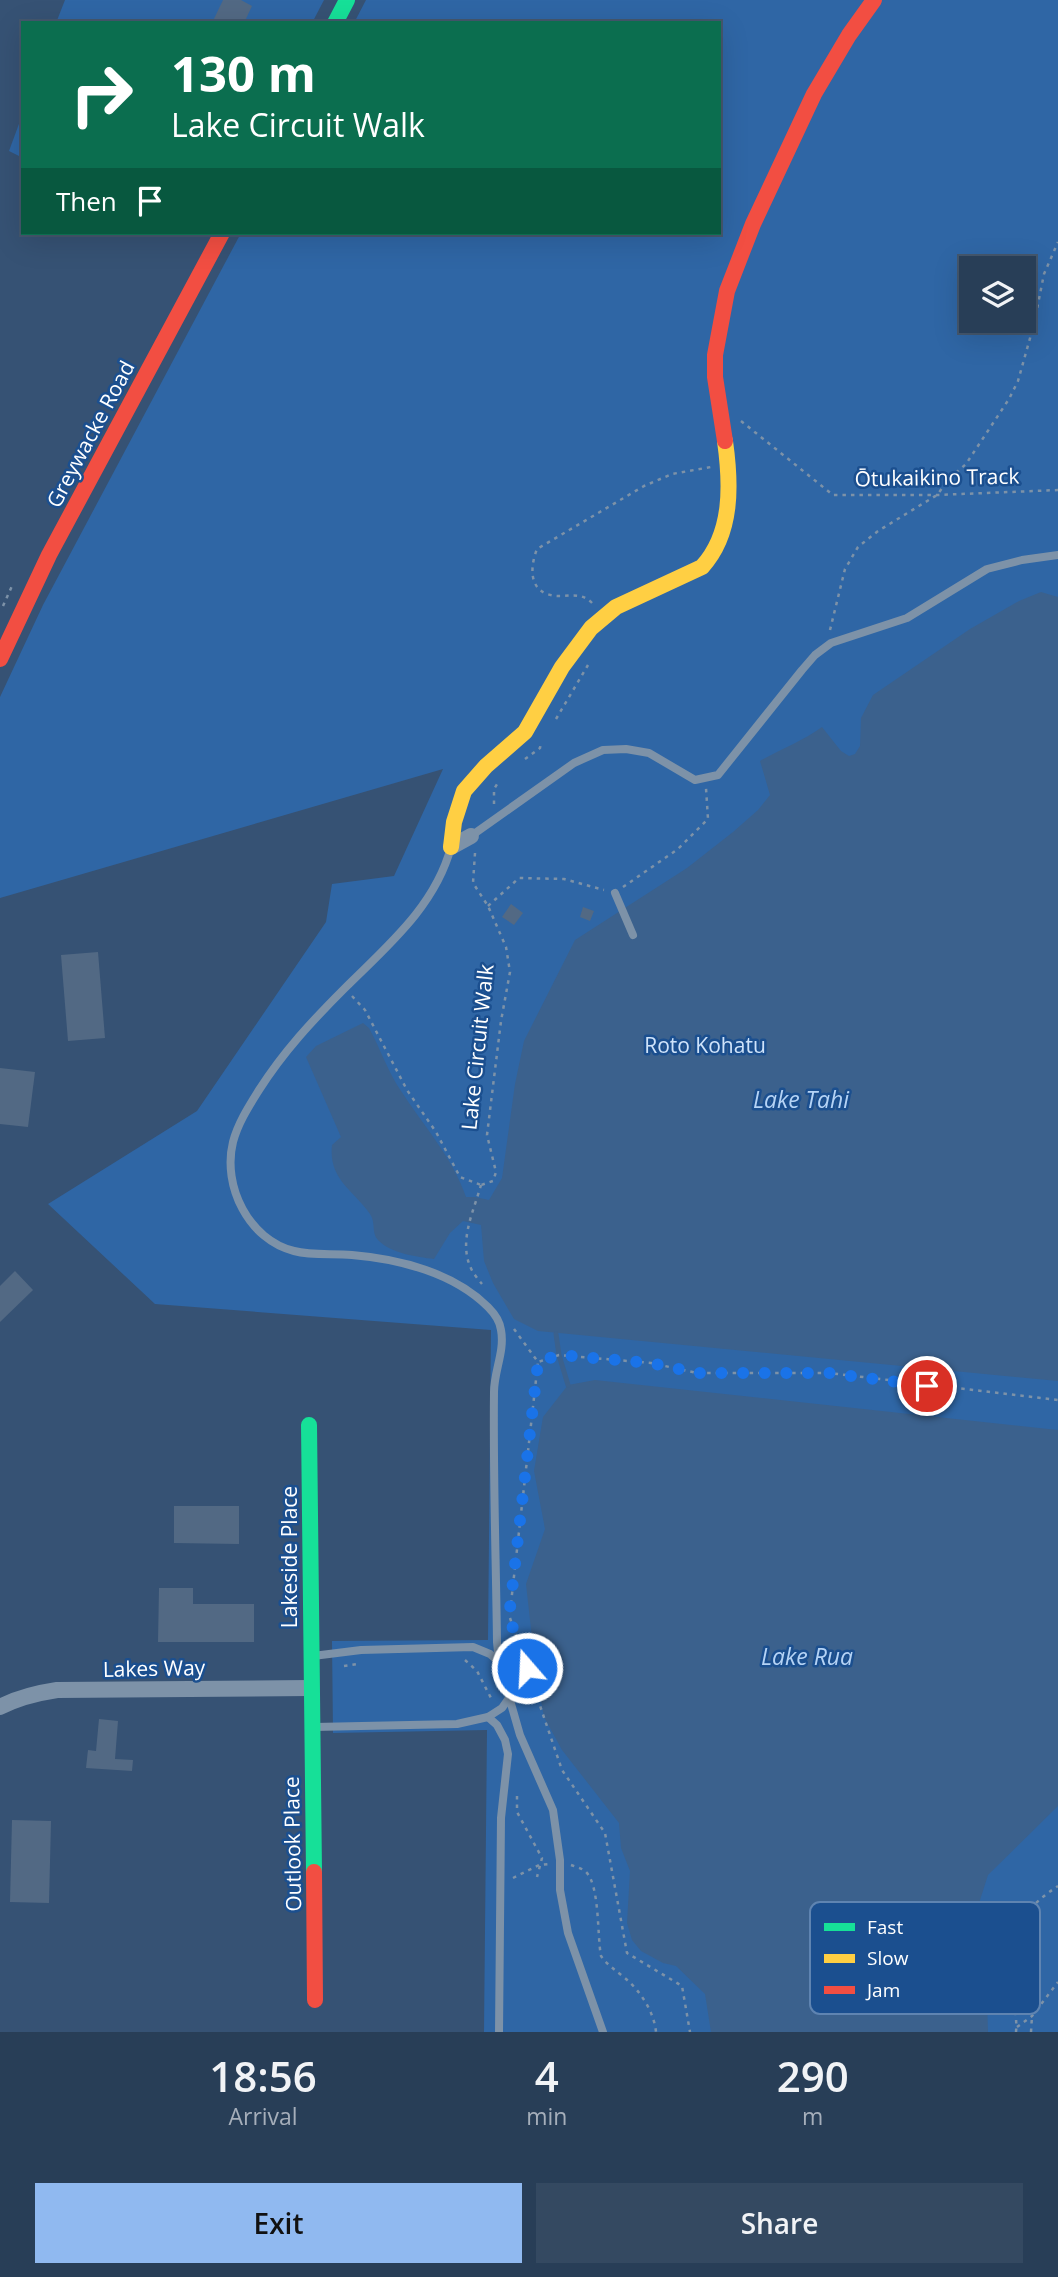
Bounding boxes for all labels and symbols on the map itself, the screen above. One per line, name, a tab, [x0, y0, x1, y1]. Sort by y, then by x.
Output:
street label: Greywacke Road	[39, 356, 141, 512]
street label: Ōtukaikino Track	[854, 462, 1020, 492]
street label: Lake Circuit Walk	[454, 963, 500, 1131]
park label: Roto Kohatu	[644, 1031, 766, 1059]
water label: Lake Tahi	[753, 1083, 850, 1115]
pin	[897, 1356, 957, 1416]
street label: Lakeside Place	[275, 1486, 303, 1628]
position arrow	[490, 1631, 564, 1705]
water label: Lake Rua	[761, 1640, 853, 1672]
street label: Lakes Way	[103, 1653, 206, 1683]
street label: Outlook Place	[277, 1776, 307, 1912]
legend	[810, 1902, 1040, 2014]
text: Fast	[867, 1914, 903, 1940]
text: Slow	[867, 1945, 909, 1971]
text: Jam	[865, 1977, 900, 2003]

